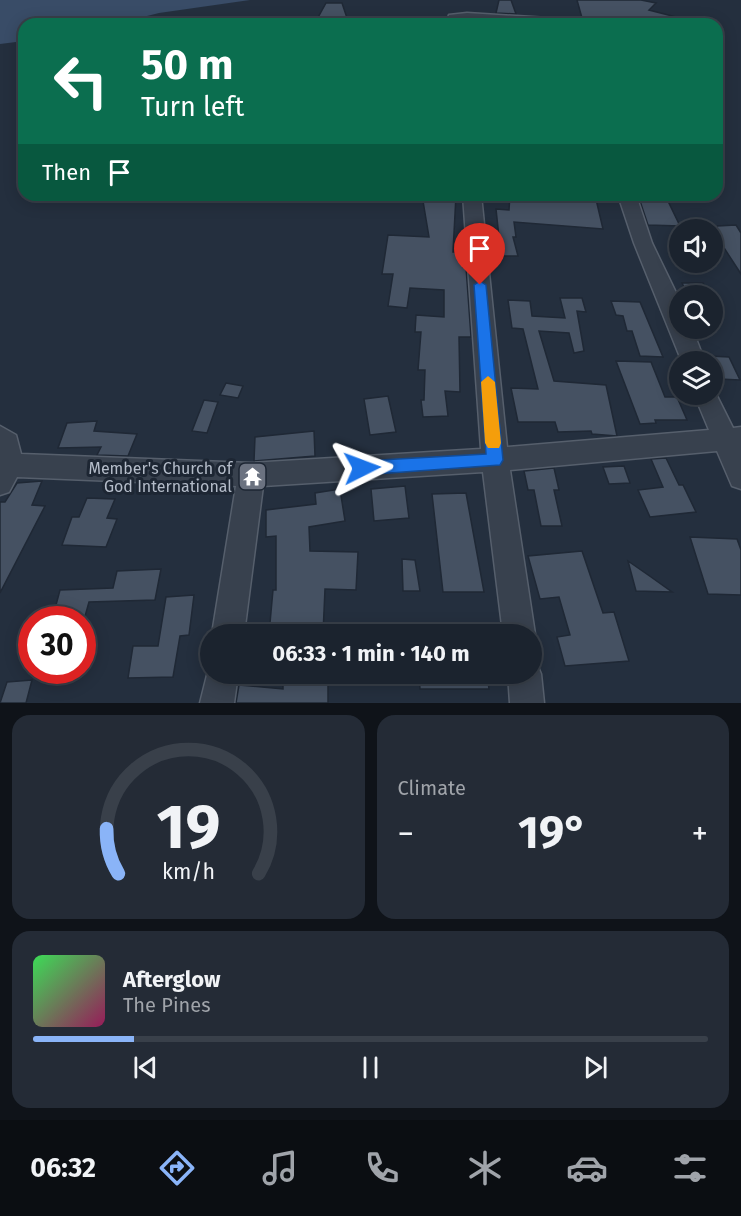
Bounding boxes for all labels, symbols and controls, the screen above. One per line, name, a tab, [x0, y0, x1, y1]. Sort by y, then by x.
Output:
text: 50 m	[141, 40, 234, 90]
icon: left	[42, 42, 120, 120]
text: Turn left	[141, 91, 244, 123]
icon: arrive	[103, 156, 136, 189]
text: Then	[42, 159, 91, 186]
map controls	[669, 219, 723, 405]
button: sound	[669, 219, 723, 273]
pin	[454, 223, 505, 285]
icon: arrive	[463, 232, 496, 265]
button: search	[669, 285, 723, 339]
button: layers	[669, 351, 723, 405]
position arrow	[330, 436, 394, 500]
place label: Member's Church of God International	[88, 459, 234, 496]
temple icon: Member's Church of God International	[237, 461, 269, 493]
speed limit sign: 30	[18, 606, 96, 684]
text: 06:33 · 1 min · 140 m	[272, 640, 470, 667]
text: Climate	[398, 776, 466, 800]
text: 19	[156, 790, 220, 865]
text: 19°	[518, 806, 588, 860]
text: −	[398, 814, 414, 854]
text: +	[692, 814, 708, 854]
text: km/h	[162, 859, 215, 885]
text: Afterglow	[123, 966, 220, 993]
text: The Pines	[123, 993, 210, 1017]
icon: previous	[129, 1051, 162, 1084]
icon: pause	[354, 1051, 387, 1084]
icon: next	[579, 1051, 612, 1084]
icon: directions	[156, 1147, 198, 1189]
icon: music	[259, 1147, 301, 1189]
icon: phone	[361, 1147, 403, 1189]
icon: climate	[464, 1147, 506, 1189]
icon: car	[566, 1147, 608, 1189]
icon: filters	[669, 1147, 711, 1189]
text: 06:32	[30, 1152, 96, 1184]

